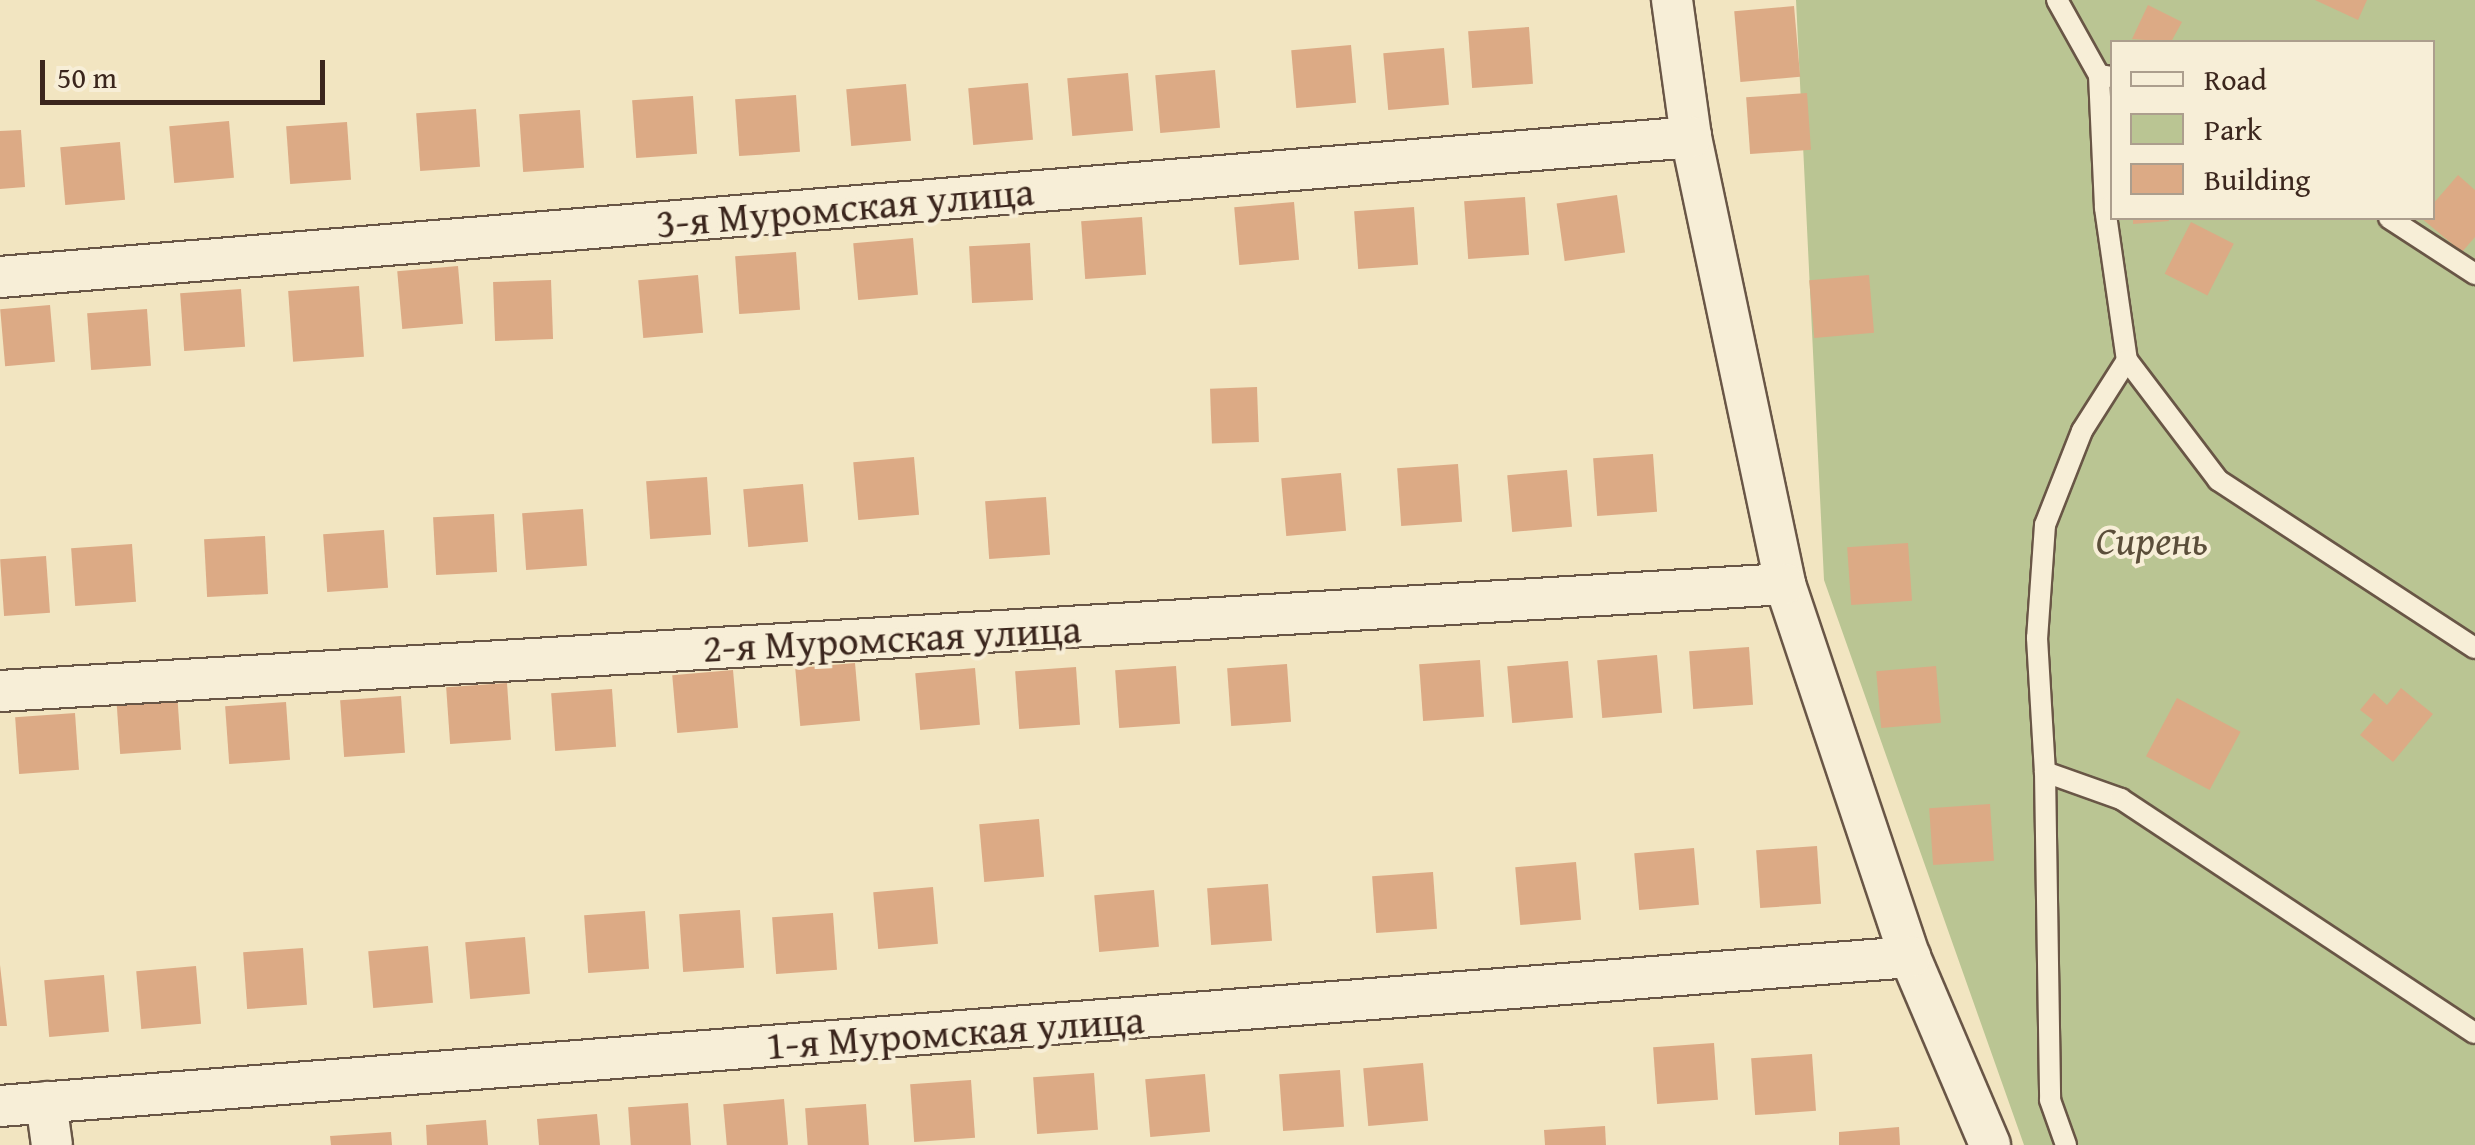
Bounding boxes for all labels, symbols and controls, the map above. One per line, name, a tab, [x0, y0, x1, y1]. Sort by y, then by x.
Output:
scale bar	[45, 40, 330, 102]
legend	[2110, 40, 2435, 220]
text: 50 m	[57, 55, 117, 99]
text: Road	[2204, 57, 2267, 101]
text: Park	[2204, 107, 2262, 151]
text: Building	[2204, 157, 2310, 201]
street label: 3-я Муромская улица	[654, 167, 1036, 247]
park label: Сирень	[2096, 516, 2208, 564]
street label: 2-я Муромская улица	[701, 604, 1083, 672]
street label: 1-я Муромская улица	[764, 995, 1146, 1069]

